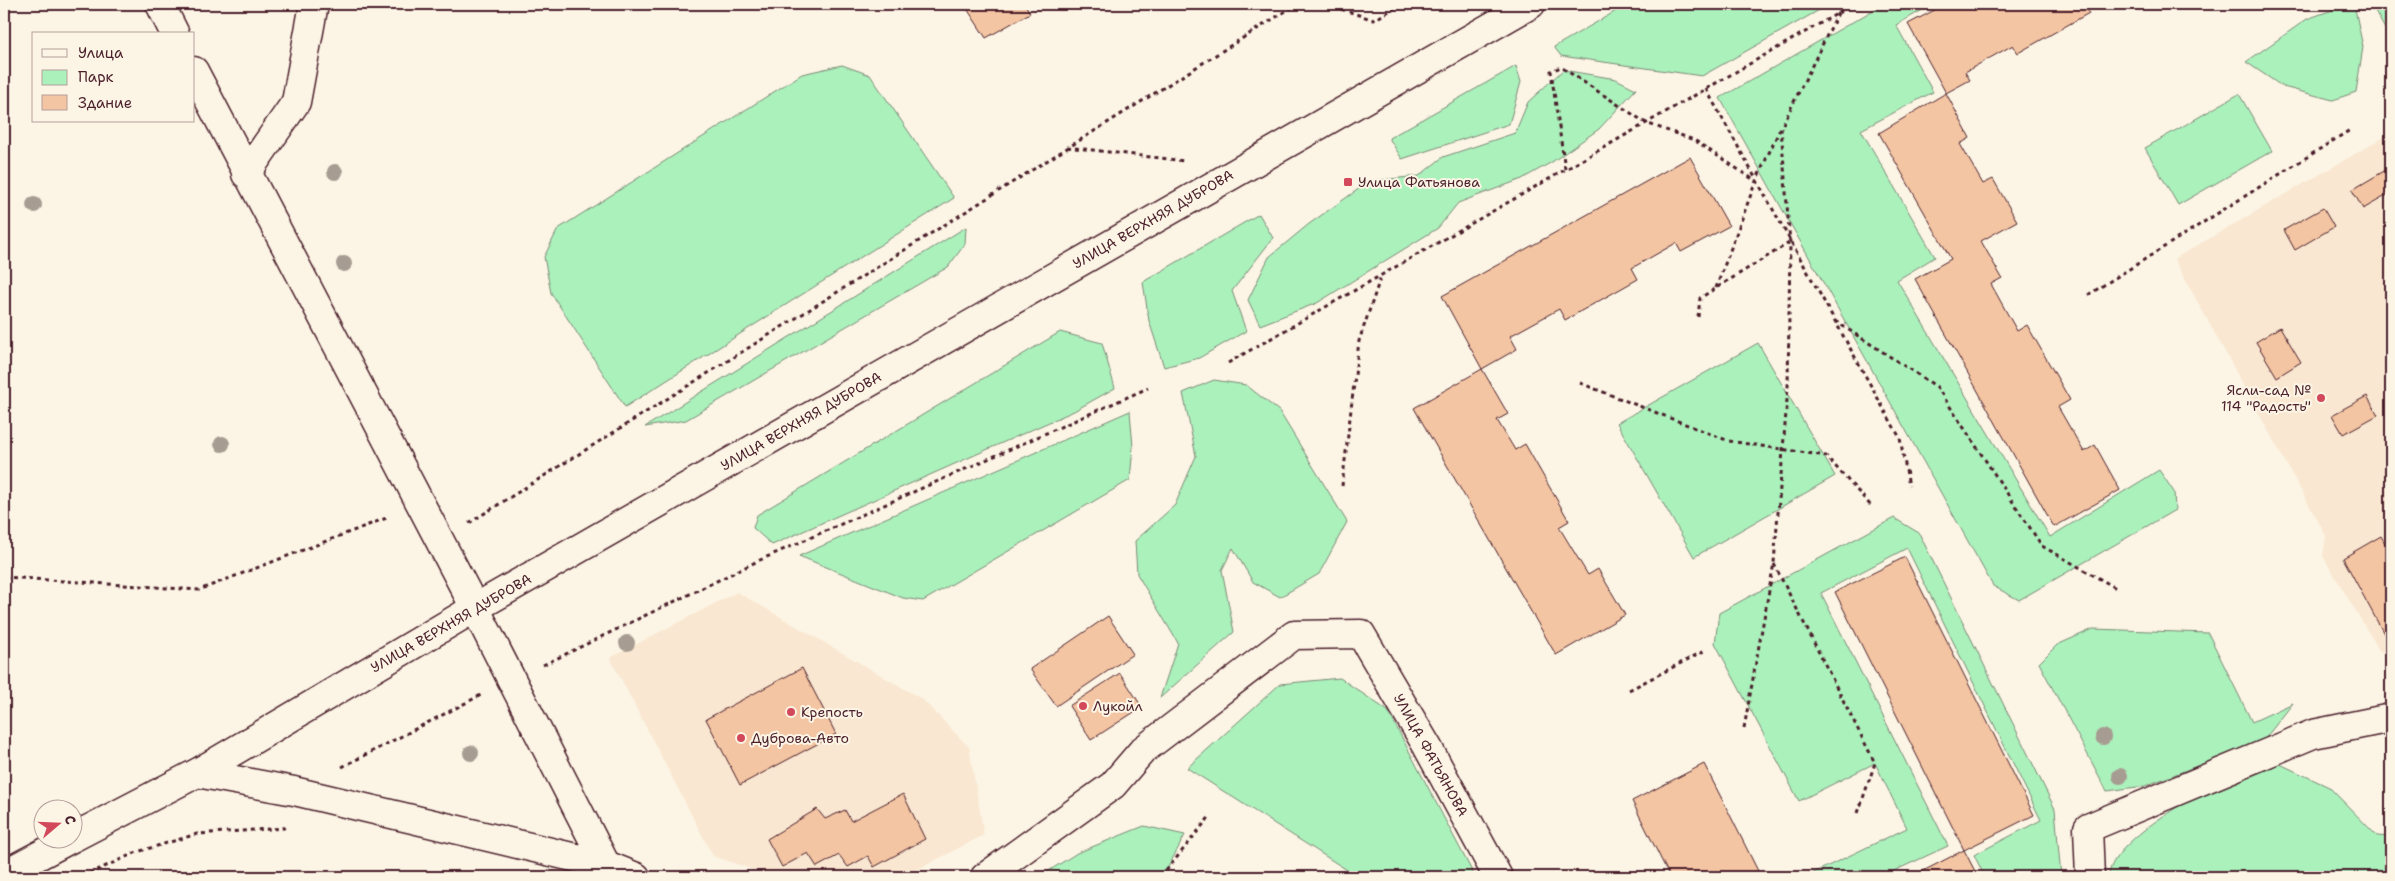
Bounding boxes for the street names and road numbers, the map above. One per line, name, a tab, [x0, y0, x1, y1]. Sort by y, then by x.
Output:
street label: УЛИЦА ВЕРХНЯЯ ДУБРОВА	[1069, 166, 1237, 272]
street label: УЛИЦА ВЕРХНЯЯ ДУБРОВА	[717, 368, 885, 474]
street label: УЛИЦА ВЕРХНЯЯ ДУБРОВА	[367, 570, 535, 676]
street label: УЛИЦА ФАТЬЯНОВА	[1390, 691, 1472, 819]

